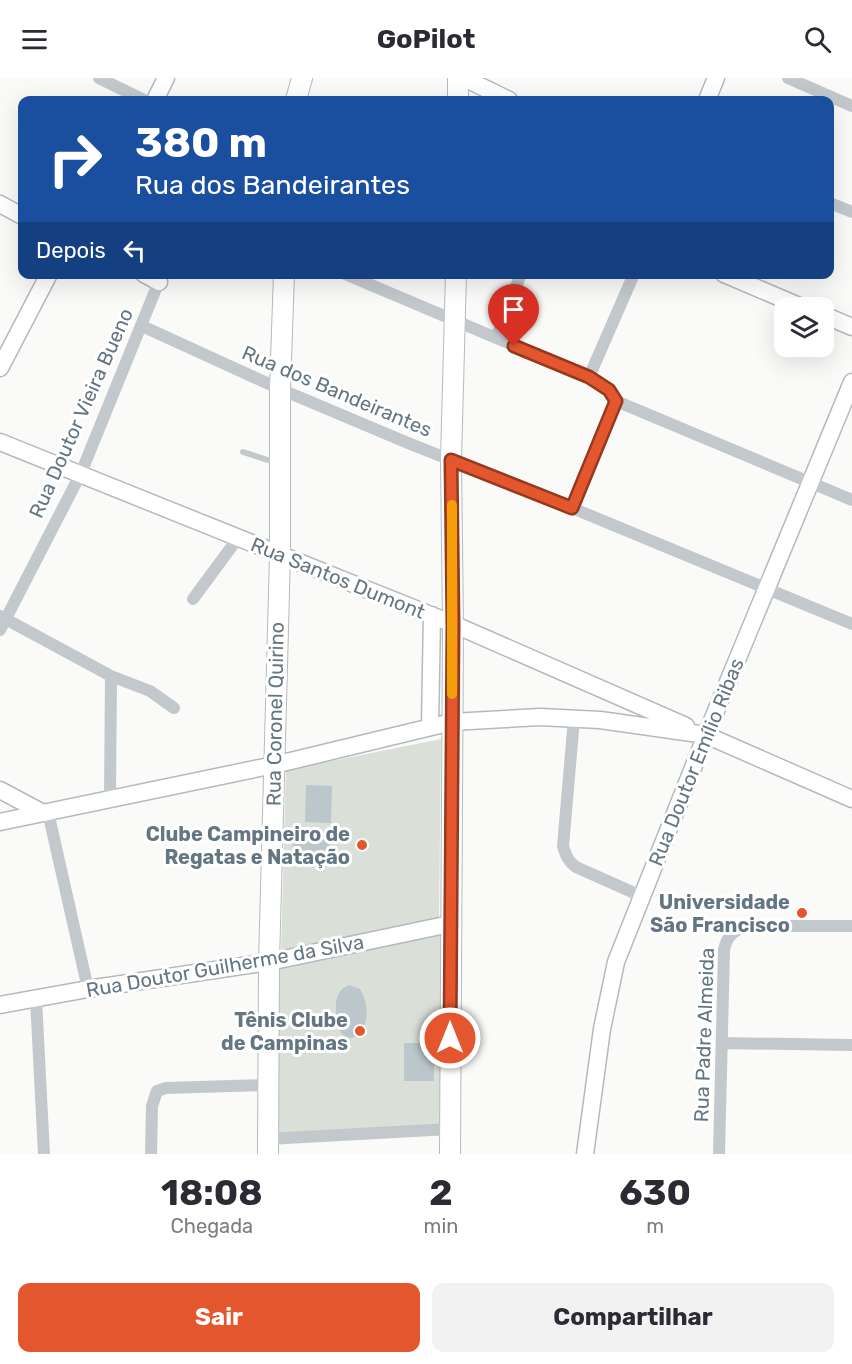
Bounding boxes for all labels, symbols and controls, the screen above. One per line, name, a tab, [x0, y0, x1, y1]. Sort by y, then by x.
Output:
icon: menu	[18, 23, 51, 56]
text: GoPilot	[377, 23, 475, 55]
icon: search	[801, 23, 834, 56]
text: 380 m	[135, 118, 267, 168]
icon: right	[36, 120, 114, 198]
text: Rua dos Bandeirantes	[135, 169, 410, 201]
icon: left	[118, 234, 151, 267]
text: Depois	[36, 237, 106, 264]
pin	[488, 284, 539, 346]
icon: arrive	[497, 293, 530, 326]
map controls	[774, 297, 834, 357]
button: layers	[774, 297, 834, 357]
street label: Rua Doutor Vieira Bueno	[24, 305, 138, 521]
street label: Rua dos Bandeirantes	[239, 340, 435, 442]
street label: Rua Santos Dumont	[247, 532, 429, 624]
street label: Rua Coronel Quirino	[261, 622, 289, 806]
street label: Rua Doutor Emílio Ribas	[643, 655, 749, 869]
place label: Clube Campineiro de Regatas e Natação	[146, 822, 350, 869]
marker: Clube Campineiro de Regatas e Natação	[355, 838, 369, 852]
place label: Universidade São Francisco	[650, 890, 790, 937]
marker: Universidade São Francisco	[795, 906, 809, 920]
street label: Rua Doutor Guilherme da Silva	[84, 930, 366, 1002]
street label: Rua Padre Almeida	[689, 947, 719, 1123]
position arrow	[418, 1006, 482, 1070]
place label: Tênis Clube de Campinas	[221, 1008, 348, 1055]
marker: Tênis Clube de Campinas	[353, 1024, 367, 1038]
text: 18:08	[161, 1171, 263, 1214]
text: 2	[429, 1171, 453, 1214]
text: 630	[619, 1171, 691, 1214]
text: Chegada	[170, 1214, 253, 1238]
text: min	[424, 1214, 458, 1238]
text: m	[646, 1214, 664, 1238]
button: Sair	[18, 1283, 420, 1352]
button: Compartilhar	[432, 1283, 834, 1352]

